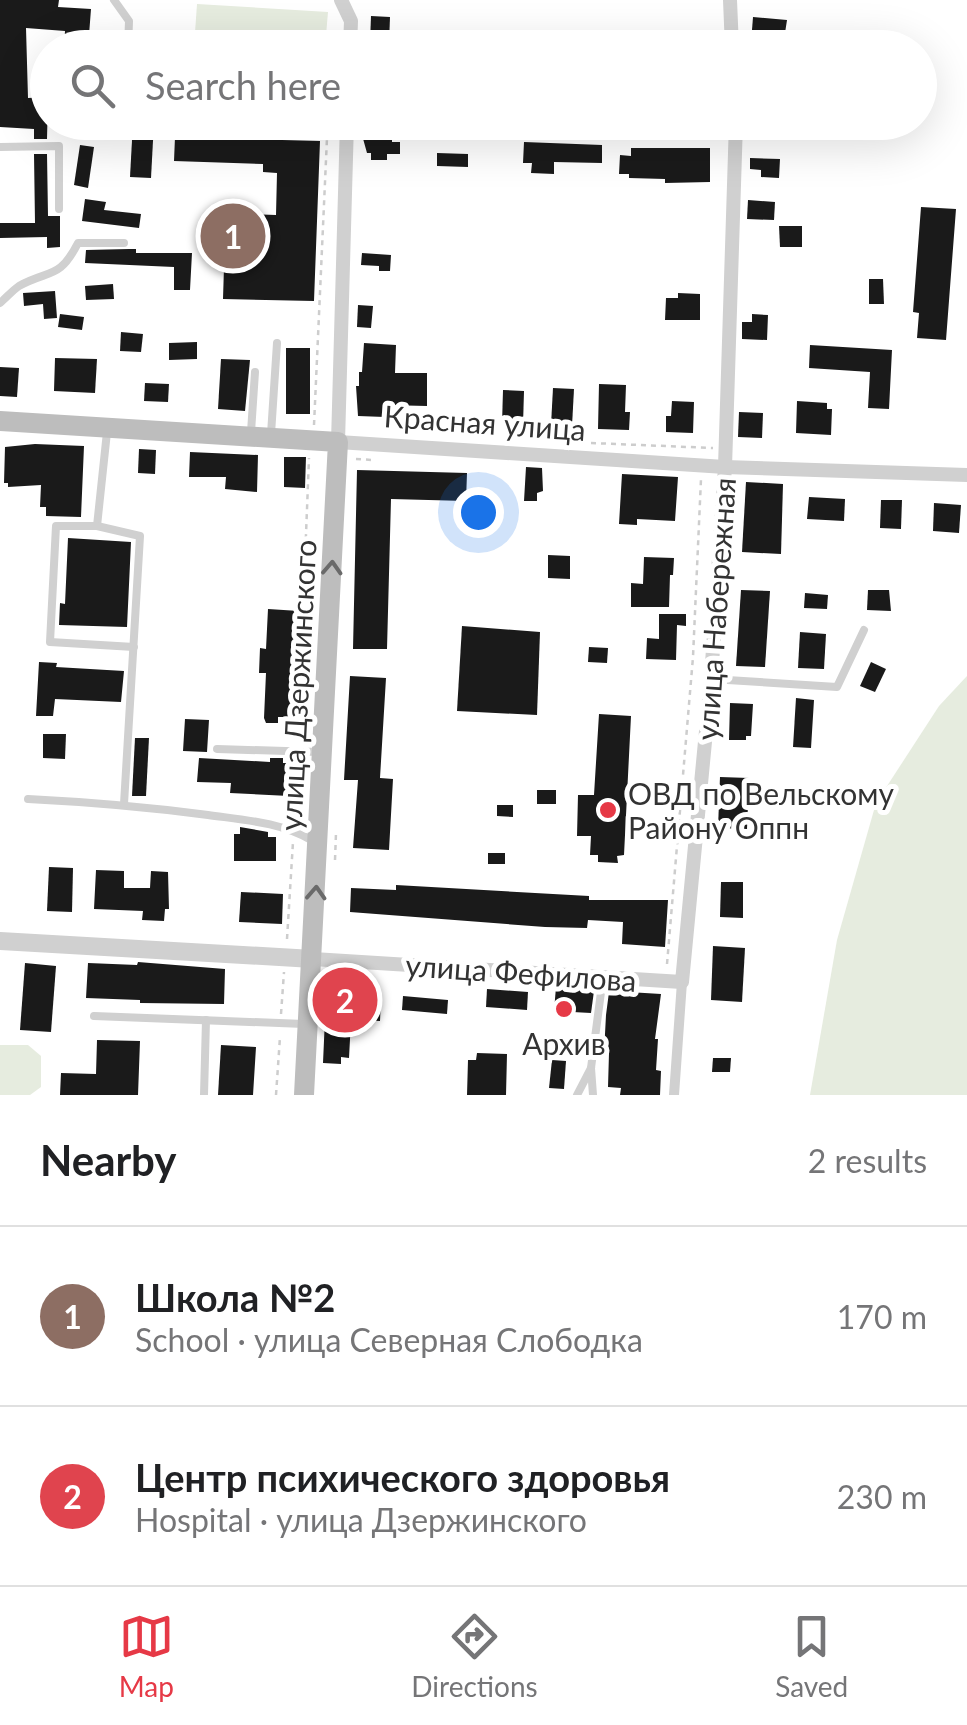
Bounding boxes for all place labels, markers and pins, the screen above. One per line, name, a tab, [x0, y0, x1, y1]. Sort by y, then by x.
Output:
pin: 1	[200, 198, 266, 274]
place label: ОВД по Вельскому Району Оппн	[628, 775, 894, 845]
marker: ОВД по Вельскому Району Оппн	[597, 799, 619, 821]
pin: 2	[312, 962, 378, 1038]
marker: Архив	[553, 998, 575, 1020]
place label: Архив	[522, 1025, 606, 1061]

